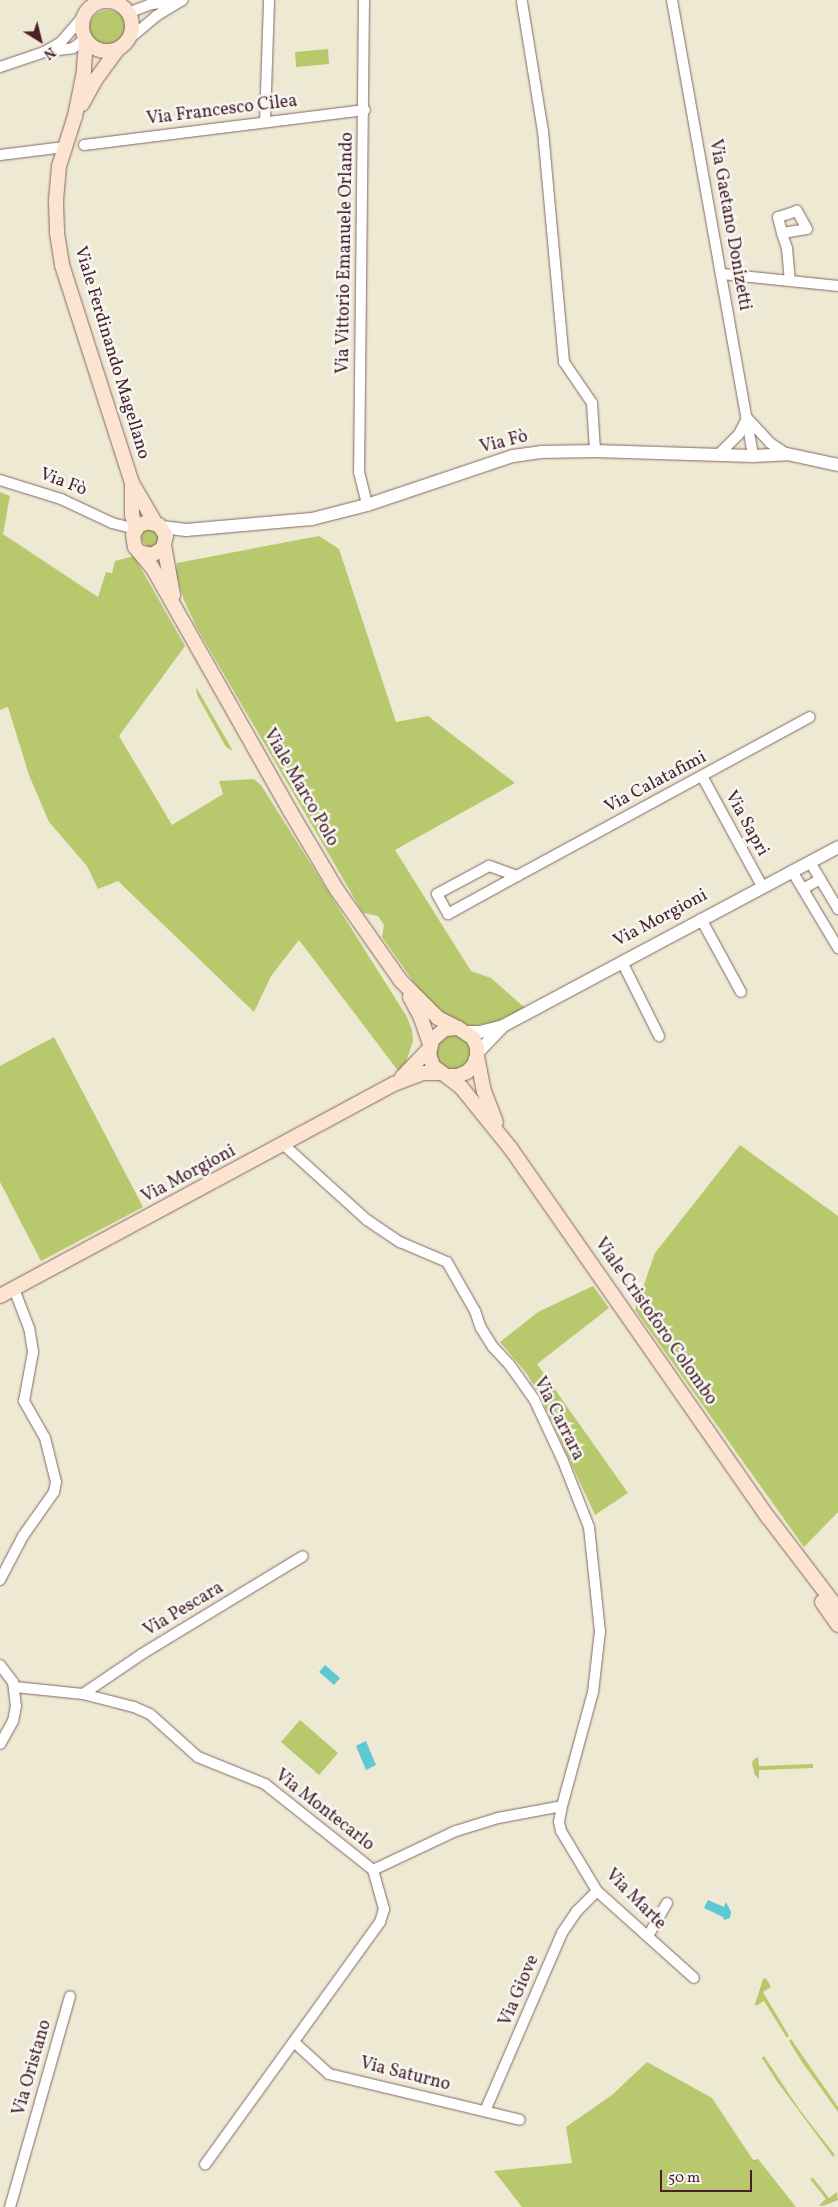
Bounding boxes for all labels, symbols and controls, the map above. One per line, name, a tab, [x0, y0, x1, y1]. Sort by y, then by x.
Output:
north arrow	[15, 15, 65, 65]
text: N	[39, 42, 59, 63]
street label: Via Francesco Cilea	[145, 91, 299, 131]
street label: Via Vittorio Emanuele Orlando	[333, 132, 359, 374]
street label: Via Gaetano Donizetti	[703, 138, 755, 312]
street label: Viale Ferdinando Magellano	[68, 244, 154, 462]
street label: Via Fò	[478, 427, 530, 459]
street label: Via Fò	[36, 464, 90, 502]
street label: Viale Marco Polo	[258, 725, 342, 851]
street label: Via Calatafimi	[601, 747, 711, 819]
street label: Via Sapri	[719, 787, 773, 861]
street label: Via Morgioni	[610, 885, 712, 953]
street label: Via Morgioni	[138, 1141, 240, 1209]
street label: Viale Cristoforo Colombo	[589, 1234, 721, 1410]
street label: Via Carrara	[528, 1374, 588, 1464]
street label: Via Pescara	[140, 1578, 228, 1642]
street label: Via Montecarlo	[270, 1765, 378, 1857]
street label: Via Marte	[600, 1865, 670, 1935]
street label: Via Giove	[495, 1952, 545, 2030]
street label: Via Oristano	[9, 2018, 57, 2118]
street label: Via Saturno	[358, 2053, 452, 2097]
scale bar	[663, 2160, 756, 2192]
text: 50 m	[668, 2168, 700, 2189]

